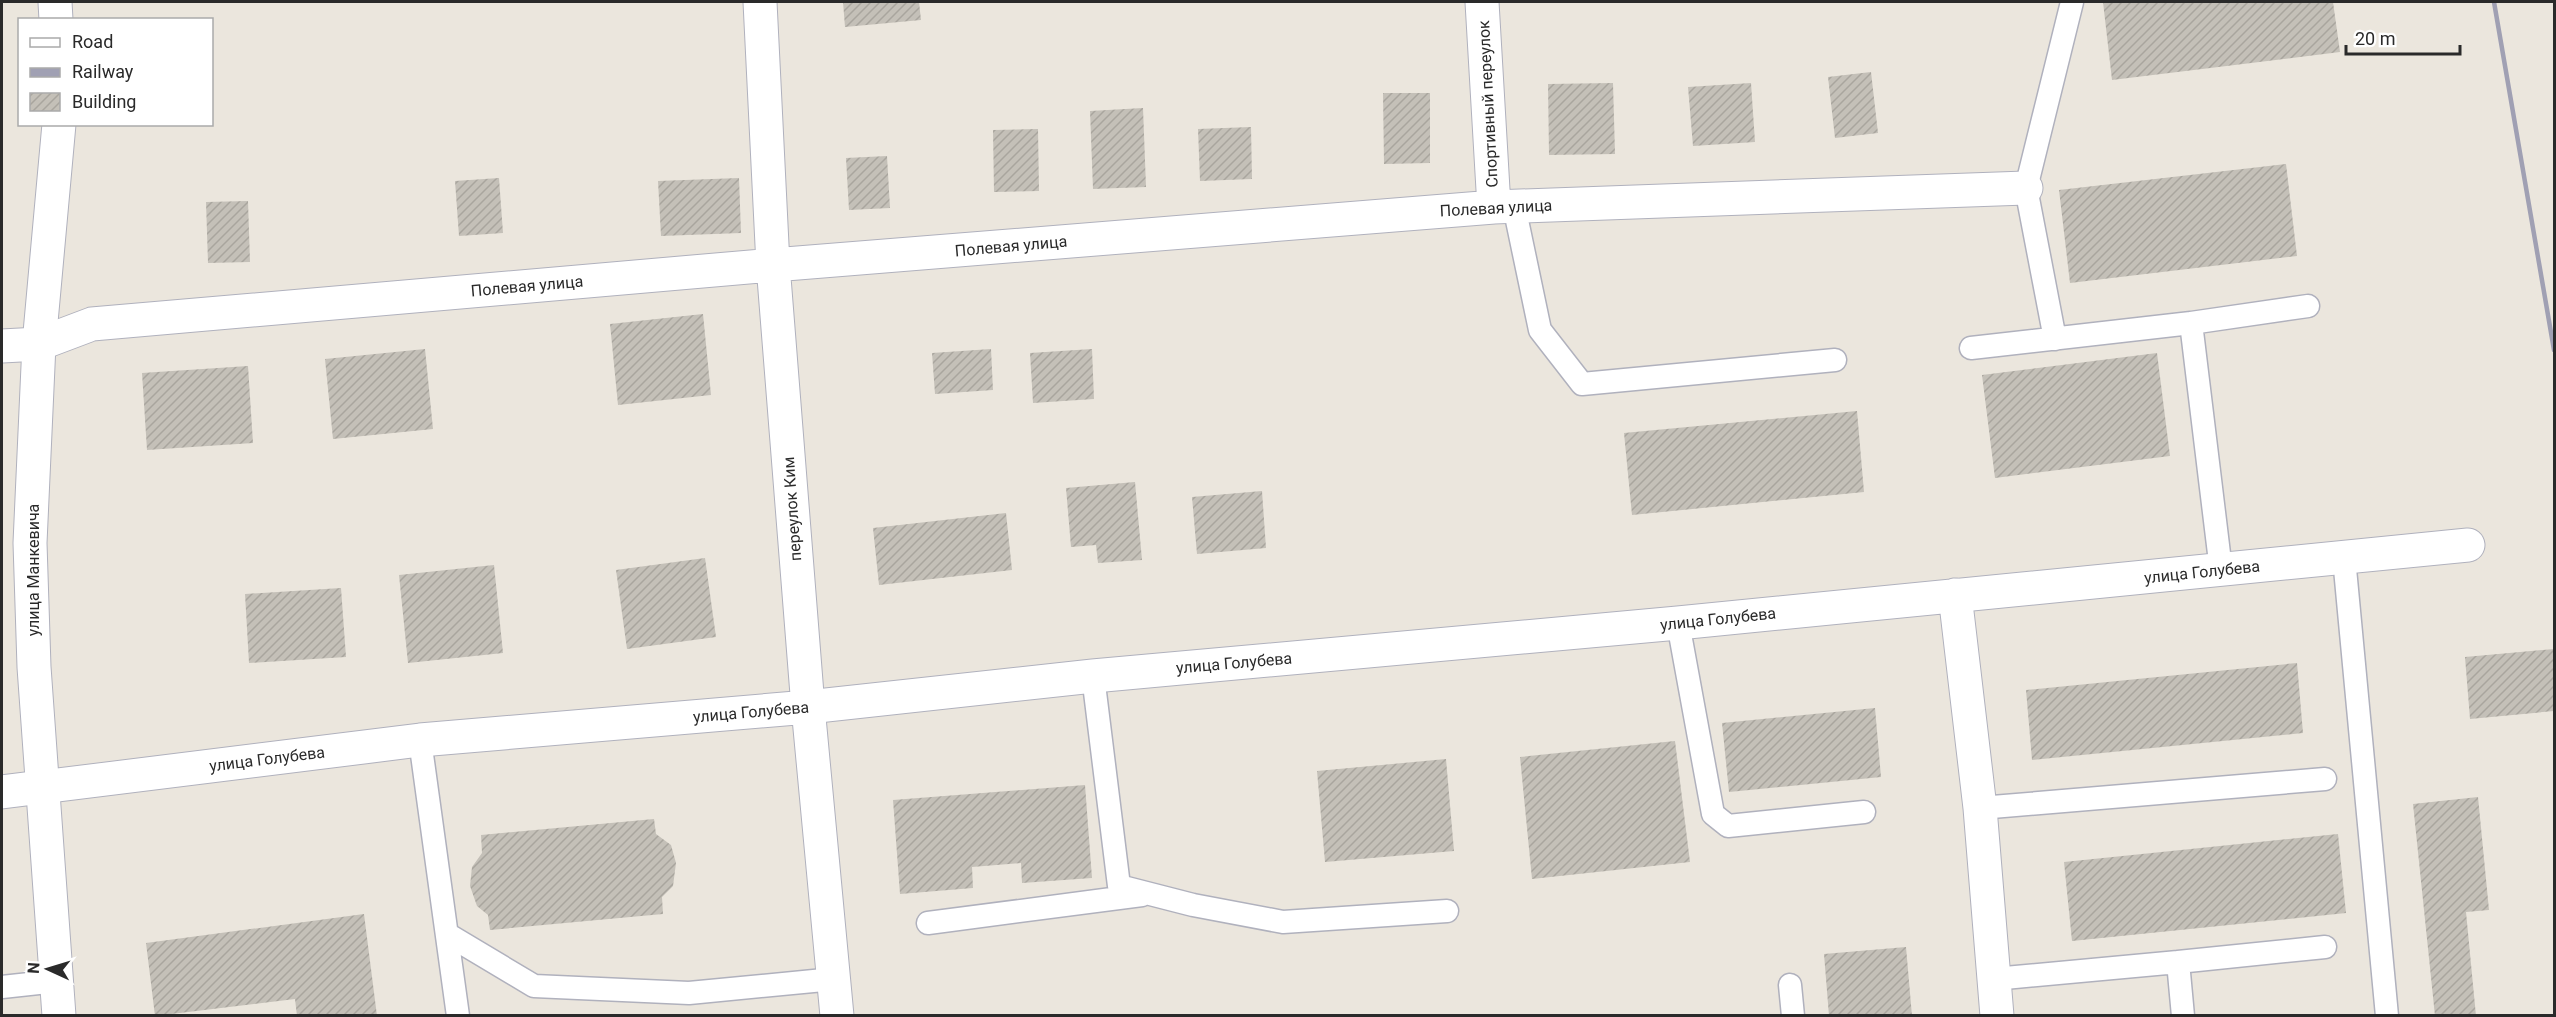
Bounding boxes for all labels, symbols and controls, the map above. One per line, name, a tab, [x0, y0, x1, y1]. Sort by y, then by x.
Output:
legend	[18, 18, 213, 126]
scale bar	[2346, 18, 2460, 56]
street label: Спортивный переулок	[1474, 20, 1502, 188]
text: 20 m	[2355, 28, 2395, 49]
text: Road	[72, 31, 113, 52]
text: Railway	[72, 61, 134, 82]
text: Building	[72, 91, 136, 112]
street label: Полевая улица	[1439, 196, 1553, 220]
street label: Полевая улица	[954, 232, 1068, 260]
street label: Полевая улица	[470, 272, 584, 300]
street label: переулок Ким	[779, 456, 805, 562]
street label: улица Манкевича	[24, 504, 43, 636]
street label: улица Голубева	[2143, 556, 2261, 588]
street label: улица Голубева	[1659, 603, 1777, 635]
street label: улица Голубева	[1175, 648, 1293, 678]
street label: улица Голубева	[692, 697, 810, 727]
street label: улица Голубева	[208, 742, 326, 776]
north arrow	[18, 939, 78, 999]
text: N	[24, 962, 43, 974]

